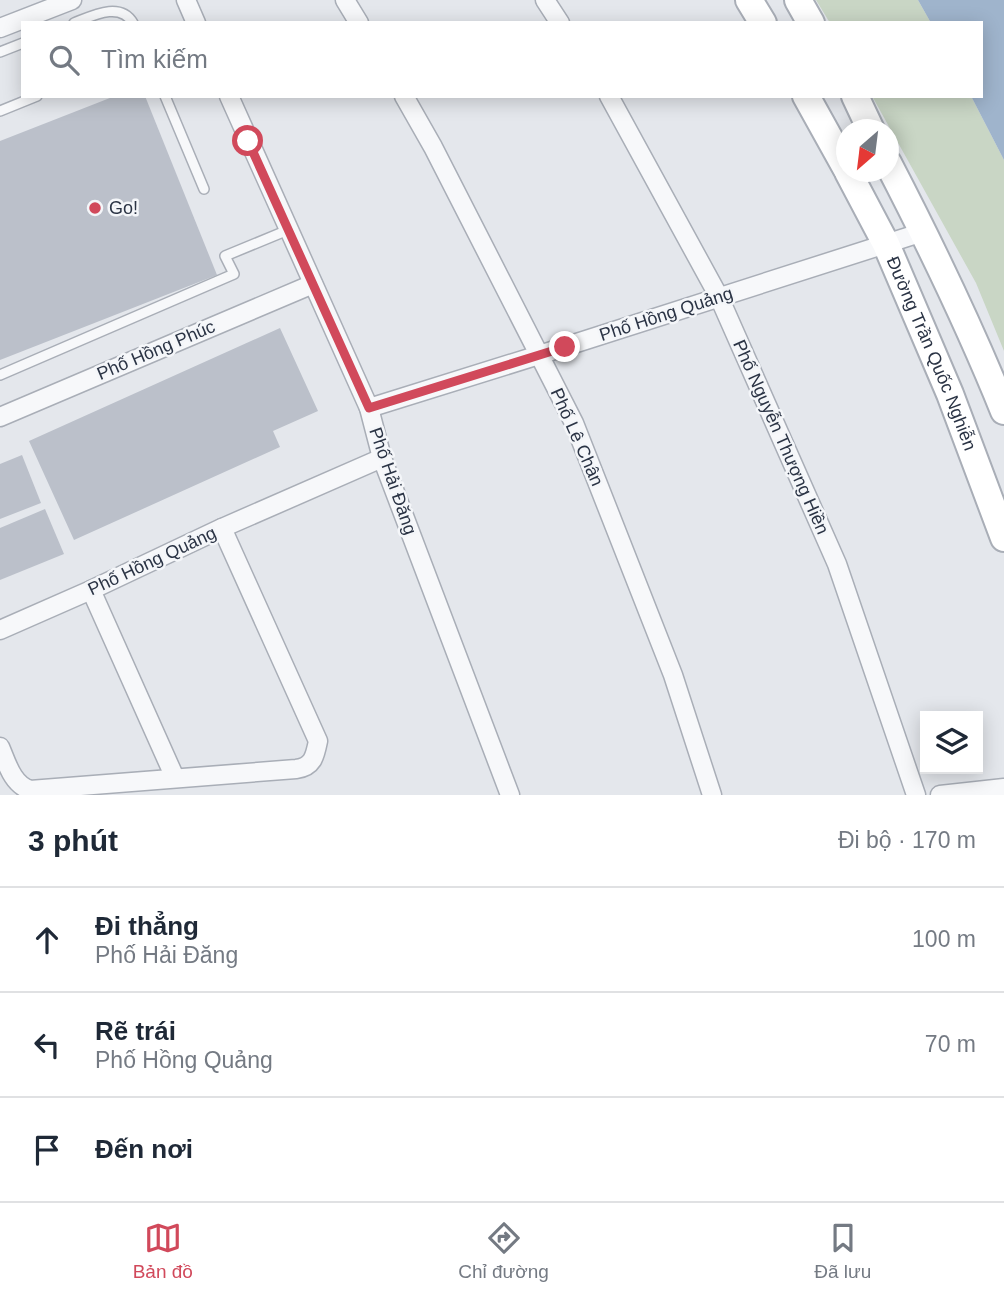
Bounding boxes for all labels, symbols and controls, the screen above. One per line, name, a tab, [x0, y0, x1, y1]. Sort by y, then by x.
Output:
search box	[21, 21, 983, 98]
icon: search	[45, 41, 83, 79]
text: Tìm kiếm	[101, 44, 208, 74]
north arrow	[836, 119, 899, 182]
route start	[232, 125, 263, 156]
place label: Go!	[109, 198, 138, 218]
marker: Go!	[87, 200, 103, 216]
street label: Đường Trần Quốc Nghiễn	[883, 253, 980, 453]
street label: Phố Hồng Quảng	[597, 283, 735, 345]
street label: Phố Hồng Phúc	[94, 316, 218, 384]
route end	[549, 331, 580, 362]
street label: Phố Nguyễn Thượng Hiền	[729, 336, 834, 537]
street label: Phố Lê Chân	[546, 385, 608, 489]
street label: Phố Hải Đăng	[365, 425, 421, 537]
street label: Phố Hồng Quảng	[85, 523, 219, 599]
map controls	[920, 711, 983, 774]
button: layers	[920, 711, 983, 774]
text: 3 phút	[28, 824, 118, 857]
text: Đi bộ · 170 m	[838, 827, 976, 853]
text: Đi thẳng	[95, 911, 199, 941]
icon: ahead	[28, 921, 66, 959]
text: 100 m	[912, 926, 976, 952]
text: Phố Hải Đăng	[95, 942, 238, 968]
text: Rẽ trái	[95, 1016, 176, 1046]
icon: left	[28, 1026, 66, 1064]
text: 70 m	[925, 1031, 976, 1057]
text: Phố Hồng Quảng	[95, 1047, 273, 1073]
icon: arrive	[28, 1131, 66, 1169]
text: Đến nơi	[95, 1134, 193, 1164]
tab: Bản đồ	[133, 1219, 193, 1283]
tab: Chỉ đường	[458, 1219, 549, 1283]
tab: Đã lưu	[814, 1219, 871, 1283]

